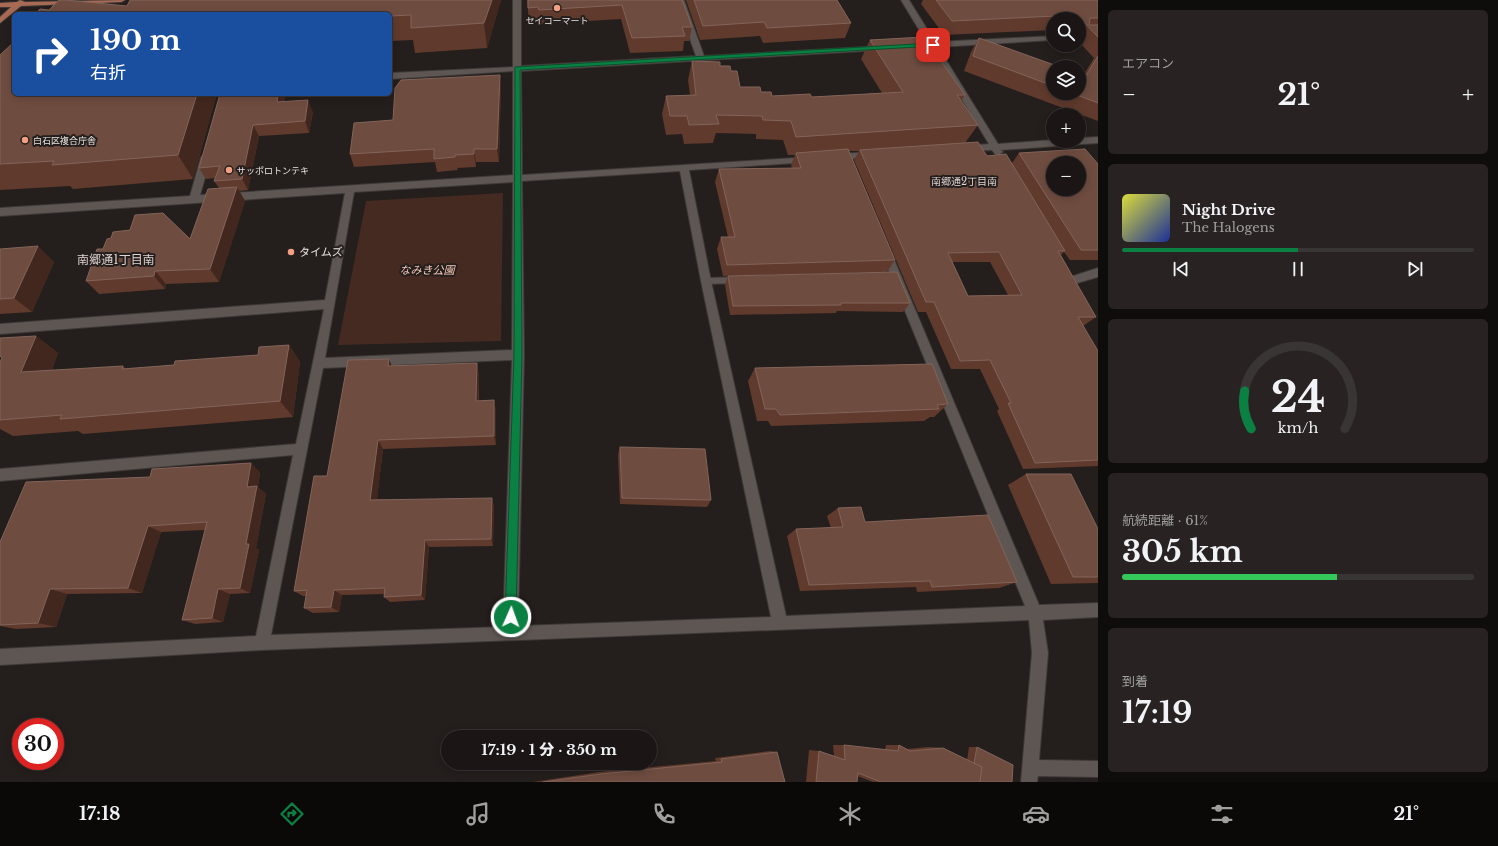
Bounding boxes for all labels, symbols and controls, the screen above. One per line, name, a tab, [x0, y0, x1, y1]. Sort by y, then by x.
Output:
marker: セイコーマート	[552, 3, 562, 13]
map controls	[1046, 12, 1086, 196]
button: search	[1046, 12, 1086, 52]
place label: セイコーマート	[525, 15, 589, 26]
text: 190 m	[90, 23, 181, 58]
icon: right	[24, 28, 76, 80]
pin	[916, 28, 950, 62]
icon: arrive	[922, 34, 944, 56]
text: エアコン	[1122, 55, 1174, 72]
button: layers	[1046, 60, 1086, 100]
text: 右折	[90, 62, 126, 84]
text: 21°	[1278, 76, 1320, 113]
text: −	[1122, 81, 1136, 108]
text: +	[1462, 81, 1474, 108]
button: +	[1046, 108, 1086, 148]
marker: 白石区複合庁舎	[20, 135, 30, 145]
place label: 白石区複合庁舎	[33, 135, 96, 146]
button: −	[1046, 156, 1086, 196]
marker: サッポロトンテキ	[224, 165, 234, 175]
place label: サッポロトンテキ	[237, 165, 309, 176]
district label: 南郷通2丁目南	[931, 175, 997, 188]
text: Night Drive	[1182, 200, 1275, 219]
text: The Halogens	[1182, 219, 1275, 236]
place label: タイムズ	[299, 245, 343, 259]
marker: タイムズ	[286, 247, 296, 257]
district label: 南郷通1丁目南	[77, 252, 155, 267]
icon: previous	[1170, 258, 1192, 280]
icon: pause	[1287, 258, 1309, 280]
icon: next	[1404, 258, 1426, 280]
park label: なみき公園	[400, 263, 456, 277]
text: 24	[1271, 372, 1325, 423]
text: km/h	[1278, 419, 1318, 437]
text: 航続距離 · 61%	[1122, 512, 1208, 529]
text: 305 km	[1122, 533, 1243, 570]
position arrow	[490, 596, 532, 638]
text: 到着	[1122, 673, 1148, 690]
text: 17:19	[1122, 694, 1192, 731]
speed limit sign: 30	[12, 718, 64, 770]
text: 17:19 · 1 分 · 350 m	[481, 740, 617, 759]
icon: directions	[278, 800, 306, 828]
icon: music	[464, 800, 492, 828]
icon: phone	[650, 800, 678, 828]
icon: climate	[836, 800, 864, 828]
icon: car	[1022, 800, 1050, 828]
icon: filters	[1208, 800, 1236, 828]
text: 17:18	[79, 803, 120, 825]
text: 21°	[1393, 803, 1419, 825]

